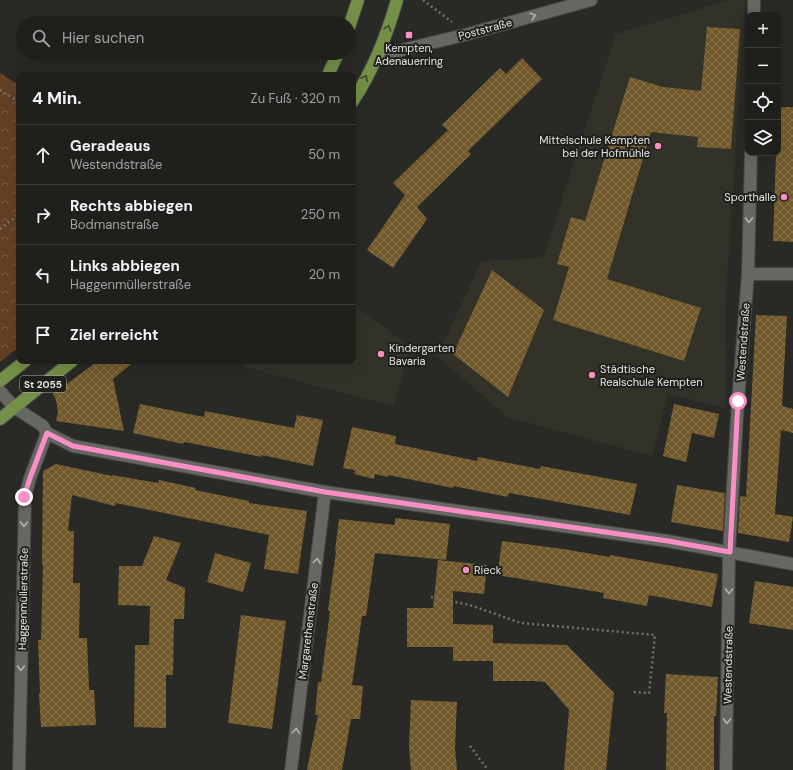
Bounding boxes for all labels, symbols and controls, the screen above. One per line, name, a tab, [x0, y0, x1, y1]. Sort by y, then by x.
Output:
one-way arrow	[529, 12, 536, 21]
map controls	[745, 12, 781, 156]
button: +	[745, 12, 781, 48]
street label: Poststraße	[457, 15, 513, 43]
search box	[16, 16, 356, 60]
one-way arrow	[384, 25, 392, 32]
icon: search	[30, 27, 52, 49]
text: Hier suchen	[62, 28, 144, 48]
marker: Kempten, Adenauerring	[404, 30, 414, 40]
place label: Kempten, Adenauerring	[375, 41, 443, 68]
button: −	[745, 48, 781, 84]
one-way arrow	[361, 75, 368, 82]
button: locate	[745, 84, 781, 120]
text: 4 Min.	[32, 87, 82, 109]
text: Zu Fuß · 320 m	[251, 90, 340, 107]
button: layers	[745, 120, 781, 156]
place label: Mittelschule Kempten bei der Hofmühle	[539, 133, 650, 160]
text: Geradeaus	[70, 136, 151, 156]
marker: Mittelschule Kempten bei der Hofmühle	[653, 141, 663, 151]
icon: ahead	[32, 144, 54, 166]
text: 50 m	[308, 146, 340, 163]
text: Westendstraße	[70, 156, 162, 173]
place label: Sporthalle	[724, 190, 776, 204]
marker: Sporthalle	[779, 192, 789, 202]
text: Rechts abbiegen	[70, 196, 193, 216]
icon: right	[32, 204, 54, 226]
text: 250 m	[301, 206, 340, 223]
text: Bodmanstraße	[70, 216, 159, 233]
one-way arrow	[745, 217, 753, 223]
text: Links abbiegen	[70, 256, 180, 276]
icon: left	[32, 264, 54, 286]
text: 20 m	[309, 266, 340, 283]
text: Haggenmüllerstraße	[70, 276, 191, 293]
street label: Westendstraße	[733, 302, 753, 382]
icon: arrive	[32, 324, 54, 346]
text: Ziel erreicht	[70, 325, 159, 345]
place label: Kindergarten Bavaria	[389, 341, 454, 368]
marker: Kindergarten Bavaria	[376, 349, 386, 359]
place label: Städtische Realschule Kempten	[600, 362, 702, 389]
marker: Städtische Realschule Kempten	[587, 370, 597, 380]
road number: St 2055	[20, 376, 66, 392]
route start	[729, 392, 747, 410]
route end	[15, 488, 33, 506]
one-way arrow	[20, 521, 28, 527]
street label: Haggenmüllerstraße	[15, 548, 31, 650]
one-way arrow	[312, 558, 321, 564]
place label: Rieck	[474, 563, 502, 577]
marker: Rieck	[461, 565, 471, 575]
street label: Margarethenstraße	[295, 582, 321, 680]
one-way arrow	[725, 588, 733, 594]
street label: Westendstraße	[720, 626, 736, 704]
one-way arrow	[17, 665, 25, 671]
one-way arrow	[723, 718, 731, 724]
one-way arrow	[291, 728, 300, 734]

